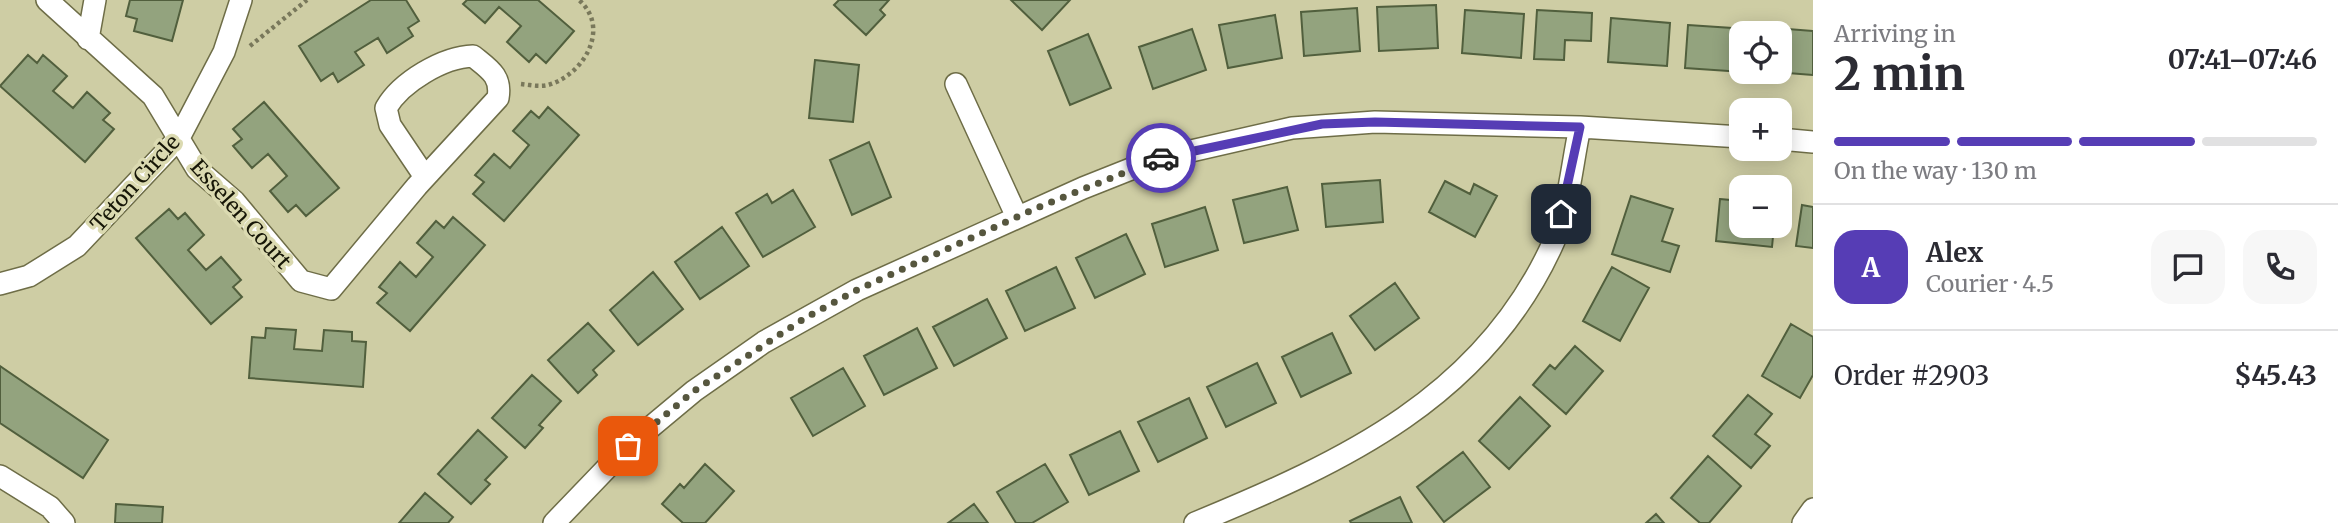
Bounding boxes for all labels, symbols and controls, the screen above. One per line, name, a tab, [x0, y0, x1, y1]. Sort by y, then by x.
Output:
text: Arriving in	[1834, 19, 1956, 48]
map controls	[1729, 21, 1792, 238]
button: locate	[1729, 21, 1792, 84]
text: 07:41–07:46	[2168, 43, 2317, 76]
text: 2 min	[1834, 45, 1965, 103]
button: +	[1729, 98, 1792, 161]
courier	[1126, 123, 1196, 193]
street label: Teton Circle	[85, 129, 186, 237]
icon: car	[1142, 139, 1180, 177]
street label: Esselen Court	[185, 154, 297, 274]
text: On the way · 130 m	[1834, 156, 2037, 185]
button: −	[1729, 175, 1792, 238]
pin	[1531, 184, 1591, 244]
icon: home	[1542, 195, 1580, 233]
button: chat	[2151, 230, 2225, 304]
button: phone	[2243, 230, 2317, 304]
text: Alex	[1926, 236, 1983, 269]
text: A	[1862, 251, 1880, 284]
text: Courier · 4.5	[1926, 269, 2054, 298]
text: Order #2903	[1834, 359, 1989, 392]
text: $45.43	[2234, 359, 2317, 392]
pin	[598, 416, 658, 476]
icon: bag	[609, 427, 647, 465]

